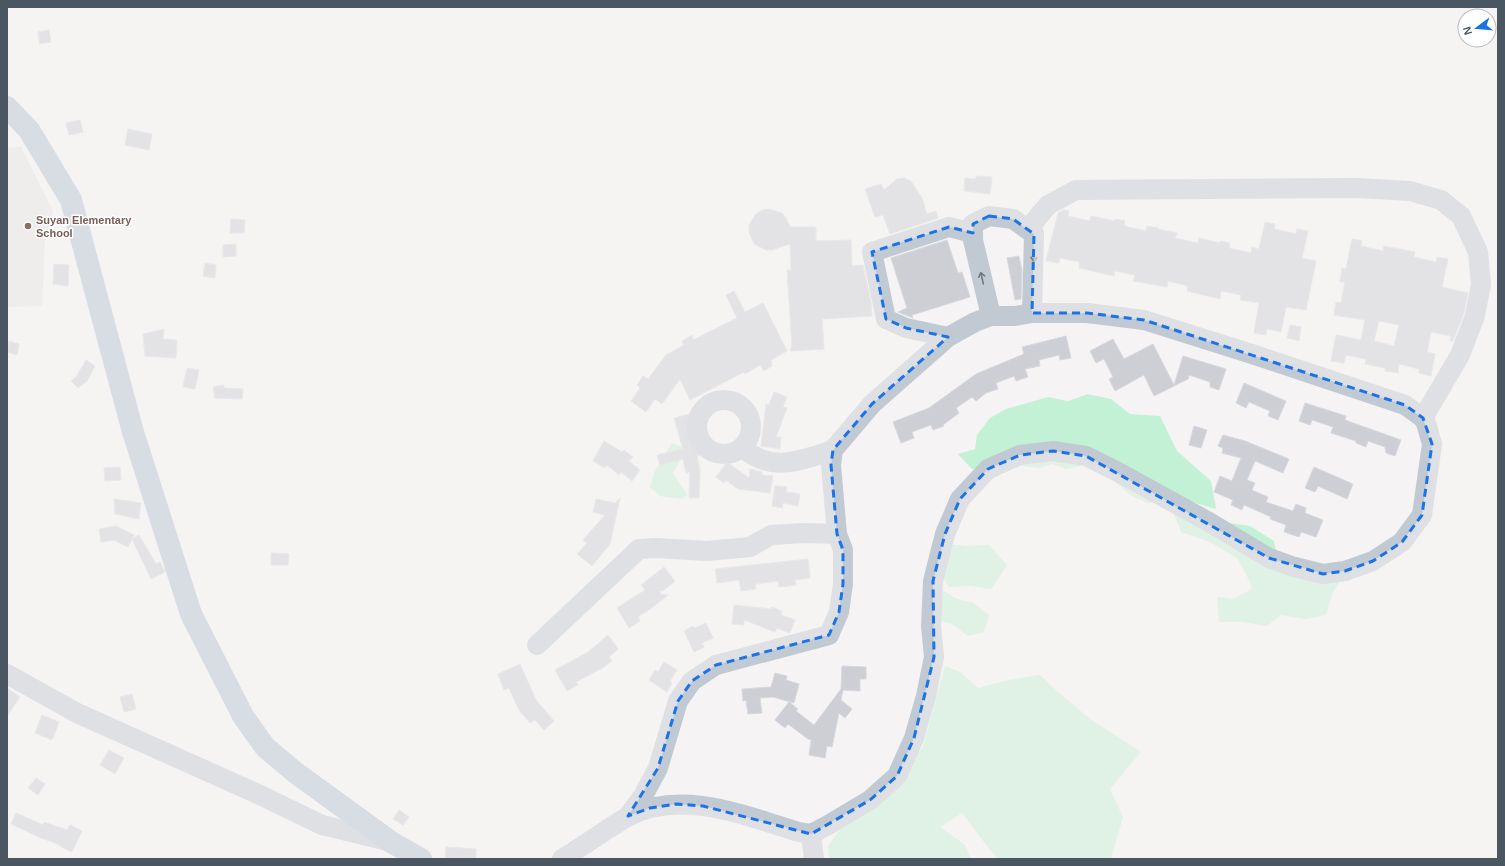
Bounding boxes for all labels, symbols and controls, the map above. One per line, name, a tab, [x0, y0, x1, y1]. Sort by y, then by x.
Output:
north arrow	[1457, 8, 1497, 48]
text: N	[1461, 25, 1474, 36]
place label: Suyan Elementary School	[36, 214, 132, 239]
marker: Suyan Elementary School	[23, 221, 33, 231]
one-way arrow	[1030, 249, 1037, 262]
one-way arrow	[977, 272, 985, 285]

